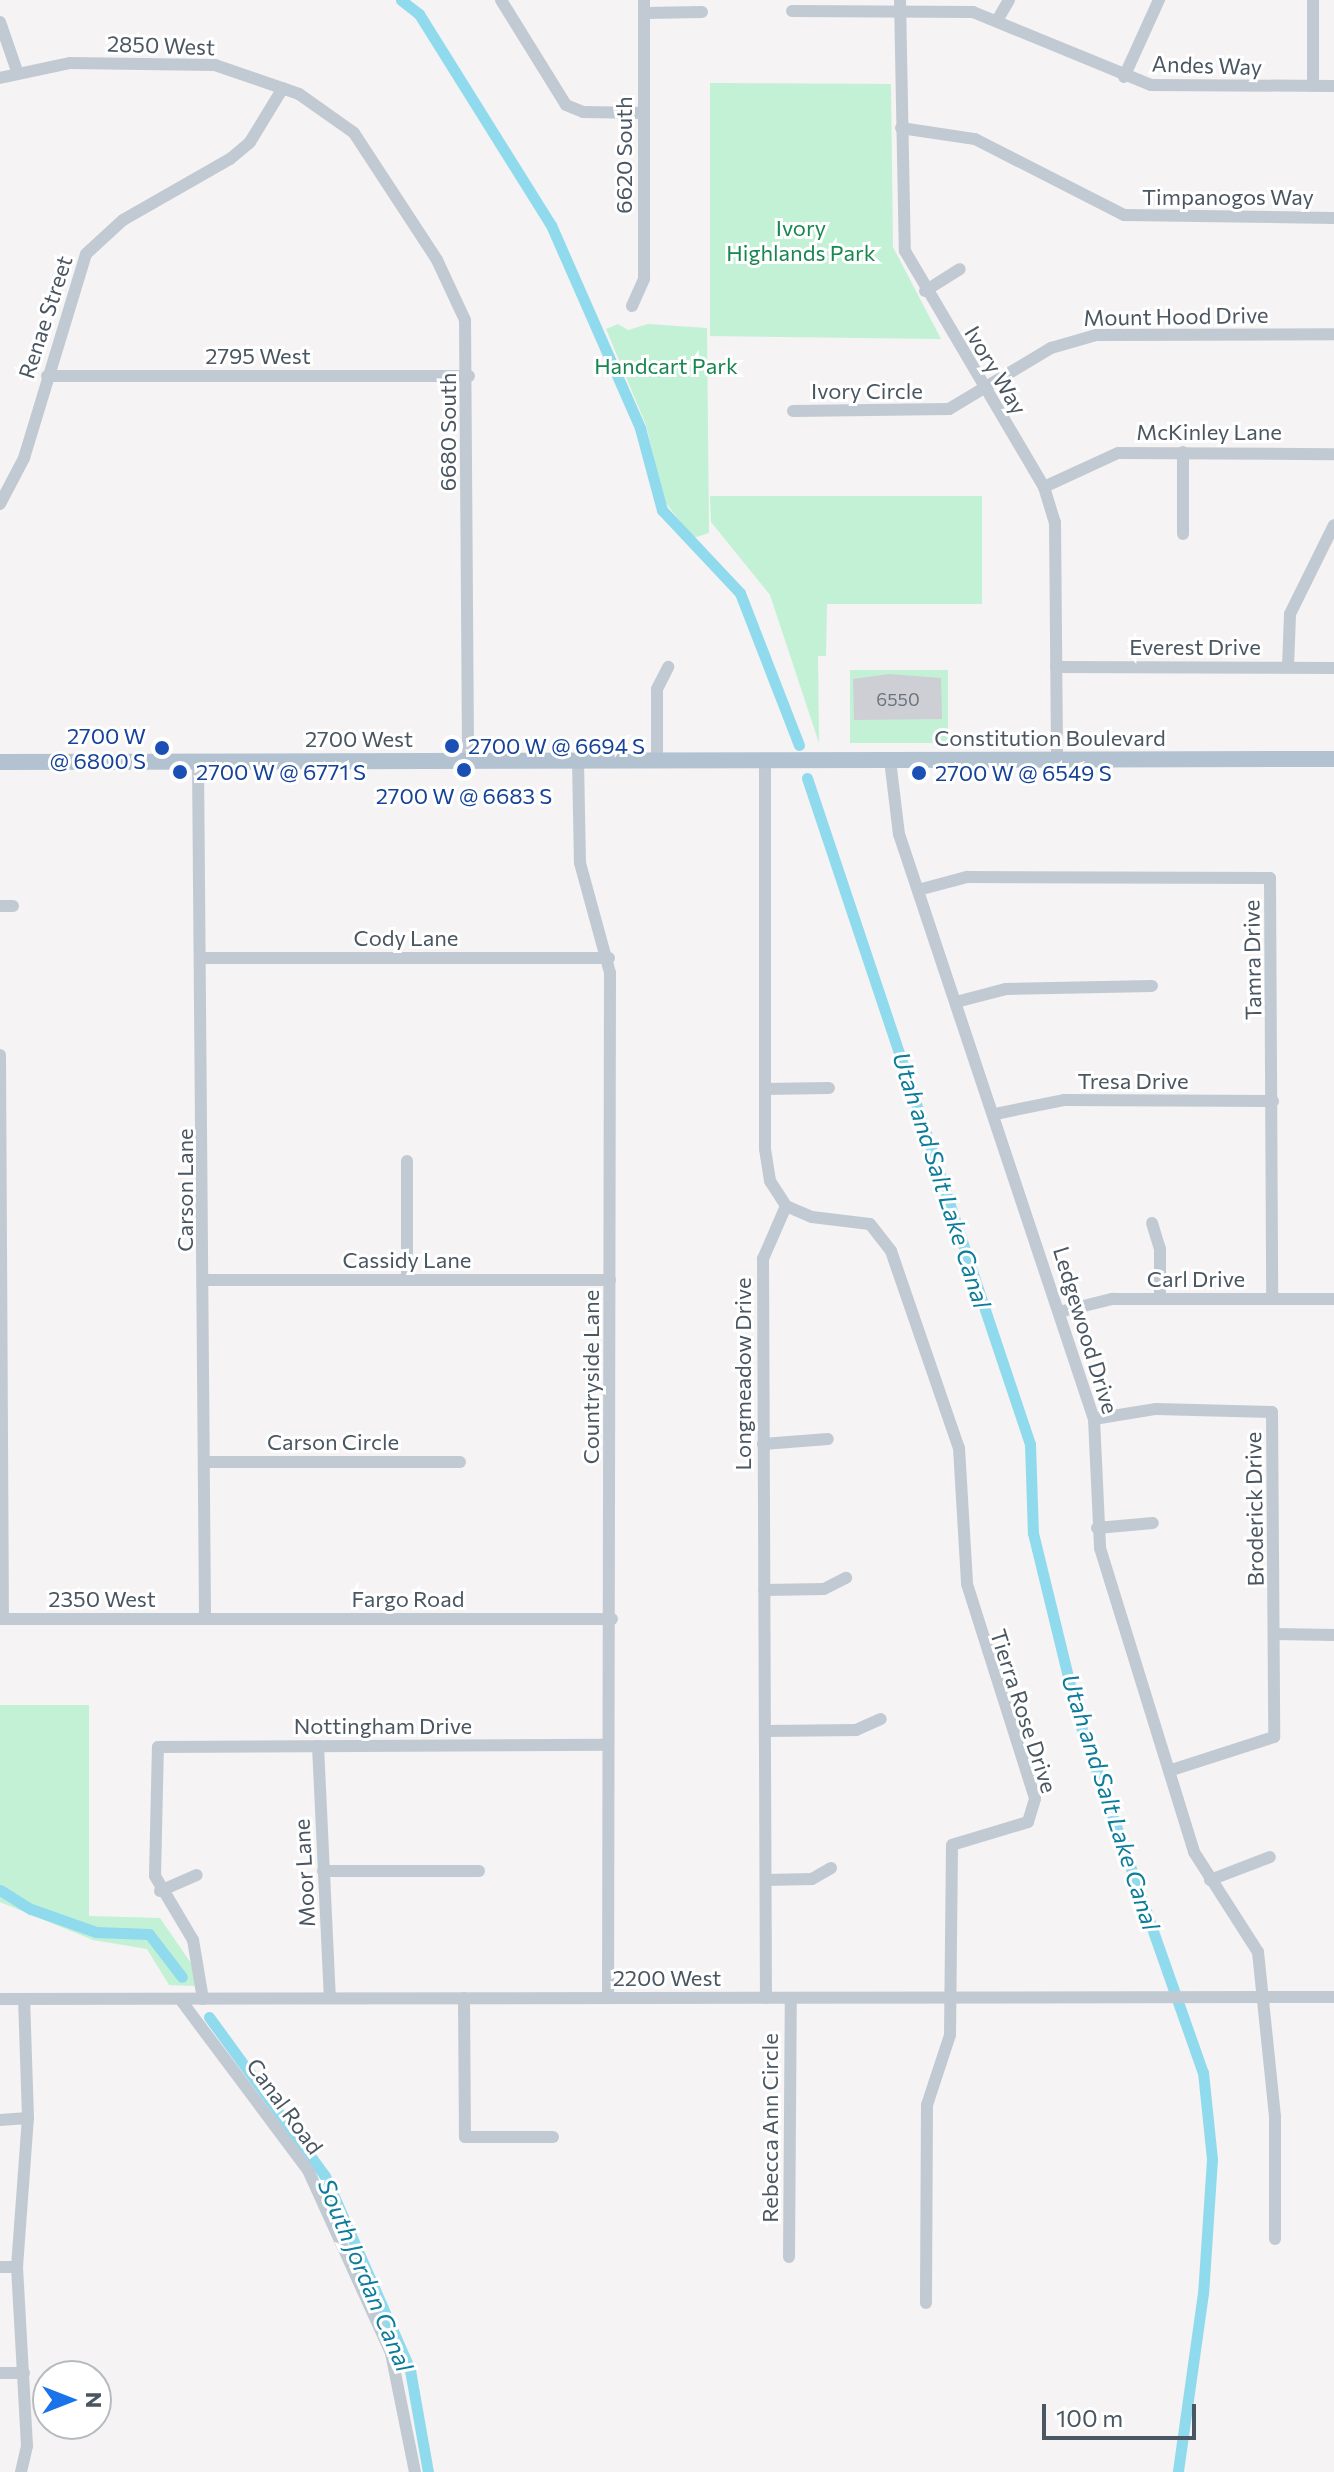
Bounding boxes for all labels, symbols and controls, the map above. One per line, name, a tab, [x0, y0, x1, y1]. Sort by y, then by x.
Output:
street label: 2850 West	[106, 30, 216, 60]
street label: Andes Way	[1151, 50, 1263, 80]
street label: 6620 South	[611, 96, 637, 214]
street label: Timpanogos Way	[1142, 184, 1314, 210]
park label: Ivory Highlands Park	[726, 214, 876, 266]
street label: Renae Street	[13, 252, 77, 382]
street label: Mount Hood Drive	[1083, 301, 1269, 331]
street label: Ivory Way	[959, 321, 1033, 419]
street label: 2795 West	[205, 343, 311, 369]
park label: Handcart Park	[594, 353, 738, 379]
street label: 6680 South	[435, 373, 461, 491]
street label: Ivory Circle	[811, 378, 923, 404]
street label: McKinley Lane	[1136, 419, 1282, 445]
street label: Everest Drive	[1129, 634, 1261, 660]
house number: 6550	[876, 688, 920, 710]
place label: 2700 W @ 6800 S	[50, 722, 146, 774]
street label: Constitution Boulevard	[934, 725, 1166, 751]
street label: 2700 West	[305, 726, 413, 752]
place label: 2700 W @ 6694 S	[468, 733, 645, 759]
marker: 2700 W @ 6694 S	[443, 737, 461, 755]
marker: 2700 W @ 6800 S	[153, 739, 171, 757]
place label: 2700 W @ 6771 S	[196, 759, 366, 785]
place label: 2700 W @ 6549 S	[935, 760, 1112, 786]
marker: 2700 W @ 6683 S	[455, 761, 473, 779]
marker: 2700 W @ 6771 S	[171, 763, 189, 781]
marker: 2700 W @ 6549 S	[910, 764, 928, 782]
place label: 2700 W @ 6683 S	[376, 783, 552, 809]
street label: Tamra Drive	[1238, 900, 1266, 1020]
street label: Cody Lane	[354, 925, 458, 951]
water label: Utah and Salt Lake Canal	[887, 1048, 997, 1312]
street label: Tresa Drive	[1077, 1068, 1189, 1094]
street label: Carson Lane	[172, 1128, 198, 1252]
street label: Ledgewood Drive	[1048, 1243, 1124, 1417]
street label: Cassidy Lane	[343, 1247, 471, 1273]
street label: Carl Drive	[1147, 1266, 1245, 1292]
street label: Longmeadow Drive	[730, 1277, 756, 1471]
street label: Countryside Lane	[578, 1290, 604, 1464]
street label: Carson Circle	[267, 1429, 399, 1455]
street label: Broderick Drive	[1239, 1431, 1269, 1587]
street label: 2350 West	[48, 1586, 156, 1612]
street label: Fargo Road	[352, 1586, 464, 1612]
street label: Tierra Rose Drive	[985, 1626, 1063, 1796]
water label: Utah and Salt Lake Canal	[1056, 1670, 1166, 1934]
street label: Nottingham Drive	[294, 1713, 472, 1739]
street label: Moor Lane	[288, 1818, 320, 1928]
street label: 2200 West	[613, 1965, 721, 1991]
street label: Rebecca Ann Circle	[757, 2033, 783, 2223]
street label: Canal Road	[241, 2053, 329, 2159]
water label: South Jordan Canal	[312, 2174, 420, 2376]
north arrow	[32, 2360, 112, 2440]
scale bar	[1046, 2388, 1200, 2438]
text: N	[81, 2392, 108, 2408]
text: 100 m	[1056, 2403, 1123, 2432]

